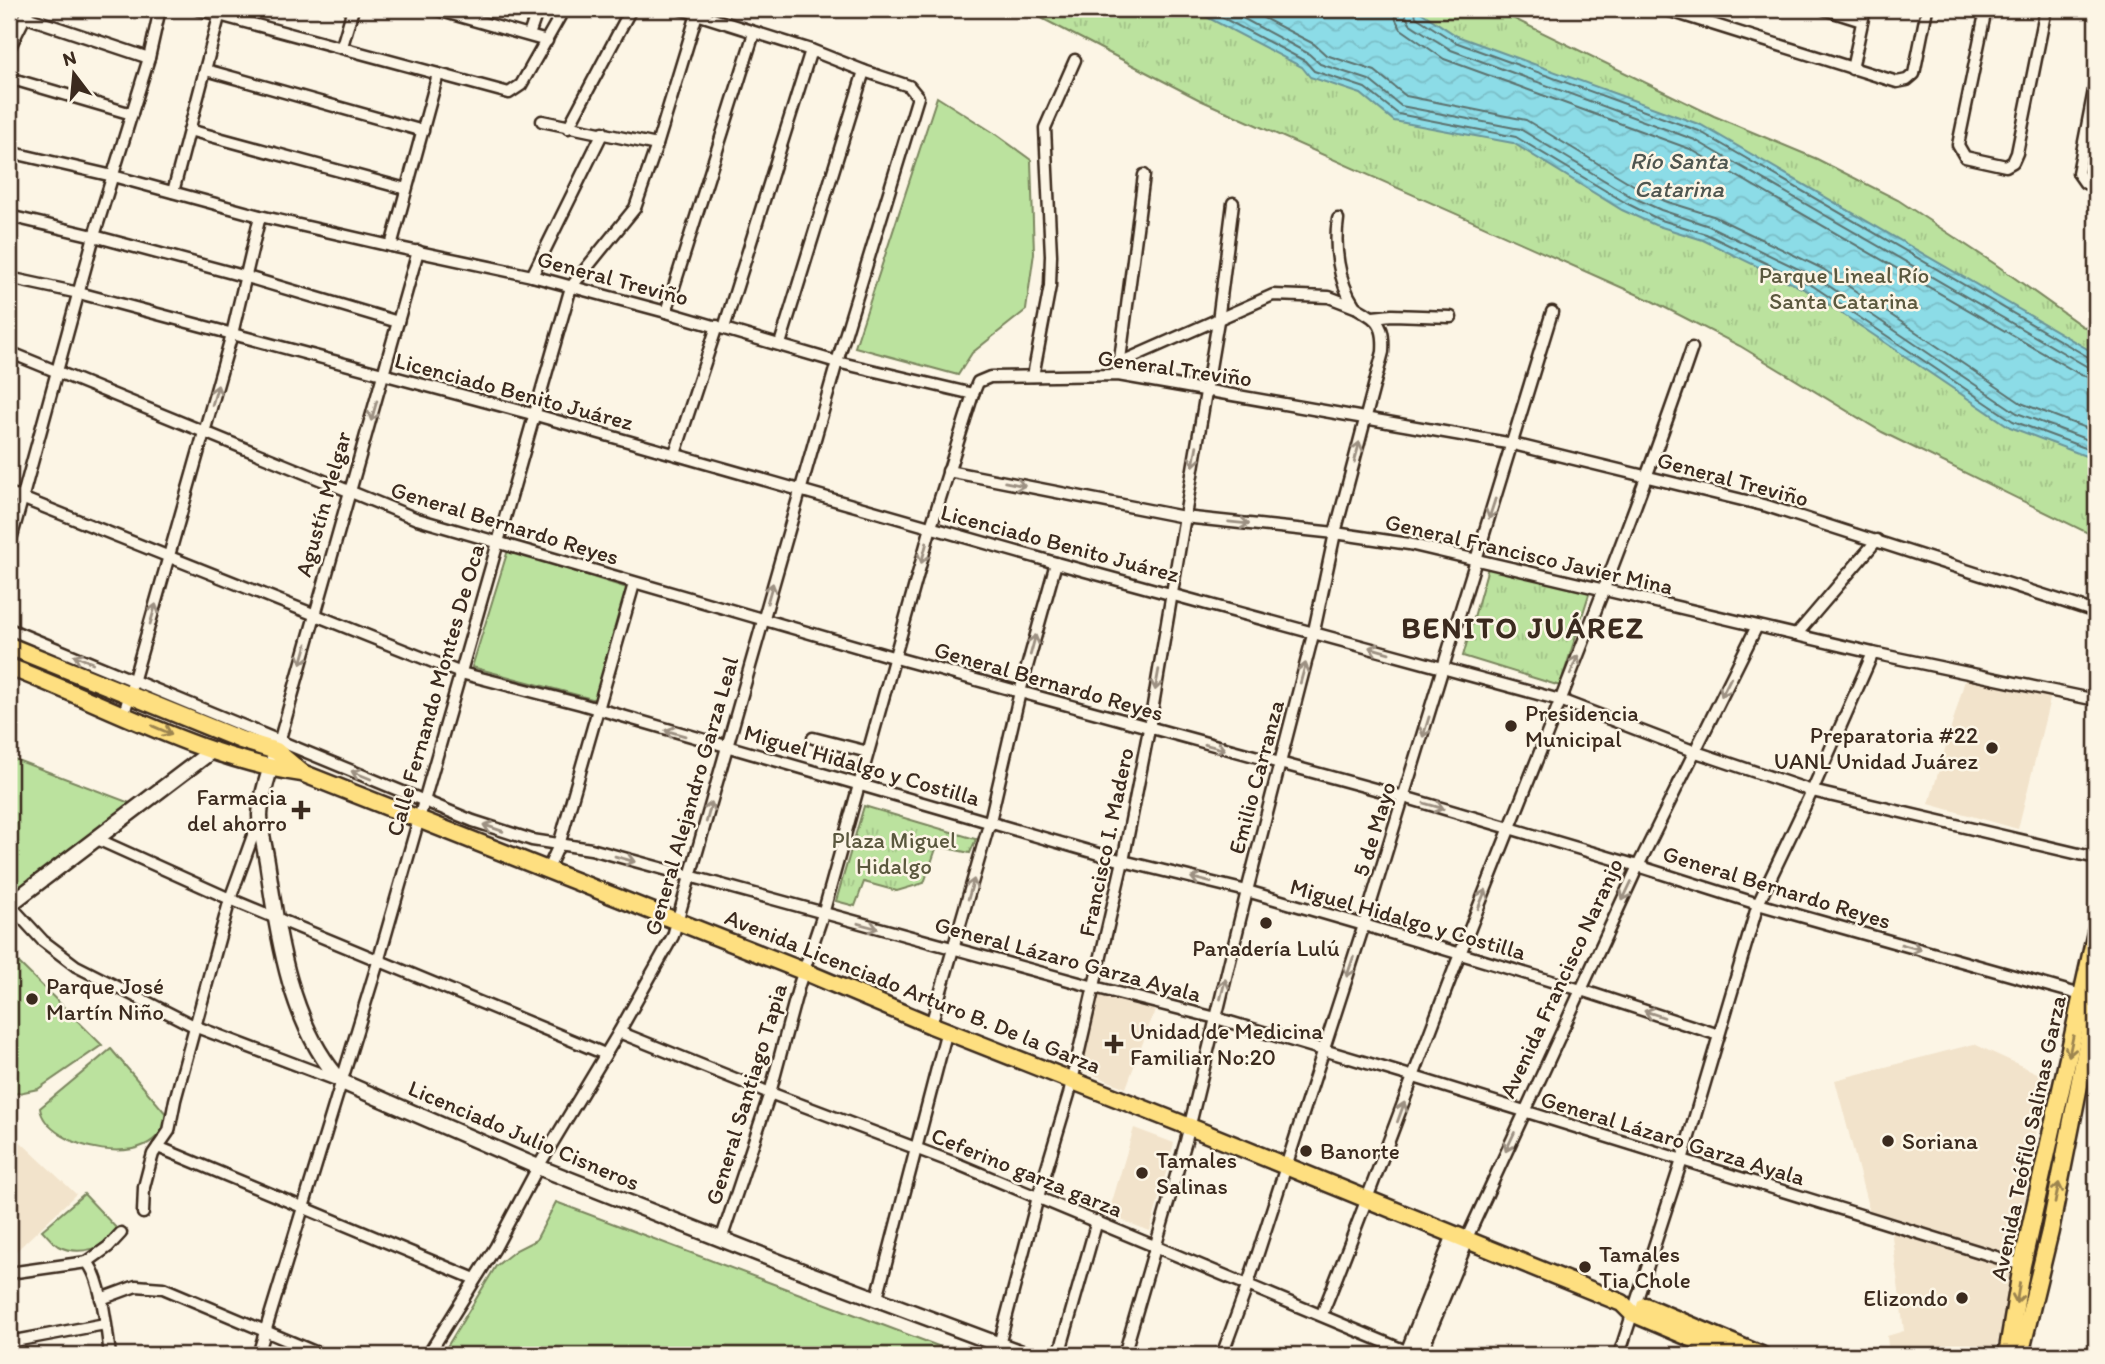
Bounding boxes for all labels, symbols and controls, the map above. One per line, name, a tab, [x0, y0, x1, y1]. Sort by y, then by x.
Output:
north arrow	[38, 38, 108, 108]
text: N	[60, 45, 79, 71]
water label: Río Santa Catarina	[1630, 146, 1729, 203]
street label: General Treviño	[534, 244, 692, 312]
park label: Parque Lineal Río Santa Catarina	[1759, 261, 1929, 315]
street label: General Treviño	[1096, 343, 1254, 393]
street label: Licenciado Benito Juárez	[392, 346, 637, 436]
one-way arrow	[209, 385, 222, 407]
one-way arrow	[366, 400, 379, 422]
street label: Agustín Melgar	[289, 428, 357, 580]
one-way arrow	[1352, 442, 1365, 464]
one-way arrow	[1188, 444, 1201, 467]
street label: General Treviño	[1654, 445, 1812, 513]
street label: General Bernardo Reyes	[388, 475, 622, 571]
one-way arrow	[1003, 478, 1026, 491]
street label: Licenciado Benito Juárez	[938, 498, 1183, 588]
one-way arrow	[1485, 498, 1497, 520]
street label: General Francisco Javier Mina	[1382, 507, 1676, 601]
one-way arrow	[1227, 517, 1250, 530]
street label: Calle Fernando Montes De Oca	[380, 540, 490, 840]
one-way arrow	[917, 542, 930, 564]
one-way arrow	[765, 582, 778, 604]
one-way arrow	[147, 604, 160, 626]
district label: BENITO JUÁREZ	[1401, 609, 1645, 646]
one-way arrow	[1027, 634, 1040, 657]
street label: General Bernardo Reyes	[931, 635, 1167, 727]
one-way arrow	[297, 642, 310, 664]
one-way arrow	[1368, 643, 1390, 656]
one-way arrow	[72, 652, 94, 665]
street label: General Alejandro Garza Leal	[638, 653, 744, 939]
one-way arrow	[1569, 654, 1582, 676]
one-way arrow	[1297, 662, 1310, 685]
one-way arrow	[1150, 668, 1164, 691]
one-way arrow	[1719, 676, 1733, 697]
street label: Emilio Carranza	[1222, 697, 1290, 857]
place label: Presidencia Municipal	[1525, 699, 1639, 753]
one-way arrow	[1418, 716, 1431, 738]
street label: Miguel Hidalgo y Costilla	[741, 718, 983, 812]
marker: Presidencia Municipal	[1503, 718, 1519, 734]
place label: Preparatoria #22 UANL Unidad Juárez	[1774, 721, 1979, 775]
one-way arrow	[151, 725, 173, 738]
one-way arrow	[665, 726, 687, 739]
marker: Preparatoria #22 UANL Unidad Juárez	[1984, 740, 2000, 756]
one-way arrow	[1203, 741, 1226, 754]
street label: Francisco I. Madero	[1072, 745, 1140, 939]
one-way arrow	[350, 768, 372, 781]
street label: 5 de Mayo	[1346, 778, 1402, 880]
place label: Farmacia del ahorro	[187, 783, 287, 837]
one-way arrow	[703, 801, 716, 824]
one-way arrow	[1423, 801, 1445, 814]
marker: Farmacia del ahorro	[293, 802, 309, 818]
one-way arrow	[482, 820, 504, 833]
park label: Plaza Miguel Hidalgo	[832, 826, 957, 880]
street label: General Bernardo Reyes	[1660, 839, 1894, 935]
one-way arrow	[614, 853, 636, 866]
street label: Avenida Francisco Naranjo	[1493, 854, 1629, 1102]
street label: Miguel Hidalgo y Costilla	[1287, 872, 1529, 966]
one-way arrow	[1190, 873, 1213, 886]
one-way arrow	[965, 879, 978, 901]
one-way arrow	[1620, 880, 1633, 901]
one-way arrow	[1477, 889, 1490, 911]
street label: Avenida Licenciado Arturo B. De la Garza	[721, 903, 1105, 1079]
street label: General Lázaro Garza Ayala	[932, 910, 1204, 1008]
marker: Panadería Lulú	[1258, 915, 1274, 931]
one-way arrow	[856, 920, 879, 933]
place label: Panadería Lulú	[1192, 934, 1340, 962]
one-way arrow	[1900, 941, 1922, 954]
one-way arrow	[1343, 956, 1355, 978]
place label: Parque José Martín Niño	[46, 972, 164, 1026]
one-way arrow	[1217, 978, 1230, 1001]
street label: General Santiago Tapia	[699, 980, 793, 1208]
marker: Parque José Martín Niño	[24, 991, 40, 1007]
street label: Avenida Teófilo Salinas Garza	[1984, 993, 2072, 1283]
one-way arrow	[1643, 1007, 1665, 1020]
place label: Unidad de Medicina Familiar No:20	[1130, 1017, 1323, 1071]
marker: Unidad de Medicina Familiar No:20	[1104, 1034, 1124, 1054]
one-way arrow	[2064, 1034, 2078, 1057]
street label: Licenciado Julio Cisneros	[404, 1074, 644, 1196]
street label: General Lázaro Garza Ayala	[1537, 1084, 1809, 1192]
one-way arrow	[1396, 1101, 1408, 1123]
street label: Ceferino garza garza	[927, 1121, 1127, 1223]
place label: Soriana	[1902, 1127, 1978, 1155]
one-way arrow	[1503, 1131, 1517, 1152]
marker: Soriana	[1880, 1133, 1896, 1149]
place label: Banorte	[1320, 1137, 1400, 1165]
marker: Banorte	[1298, 1143, 1314, 1159]
place label: Tamales Salinas	[1156, 1146, 1237, 1200]
marker: Tamales Salinas	[1134, 1165, 1150, 1181]
one-way arrow	[2051, 1182, 2065, 1205]
place label: Tamales Tia Chole	[1599, 1240, 1691, 1294]
marker: Tamales Tia Chole	[1577, 1259, 1593, 1275]
one-way arrow	[2011, 1281, 2024, 1303]
place label: Elizondo	[1863, 1284, 1948, 1312]
marker: Elizondo	[1954, 1290, 1970, 1306]

